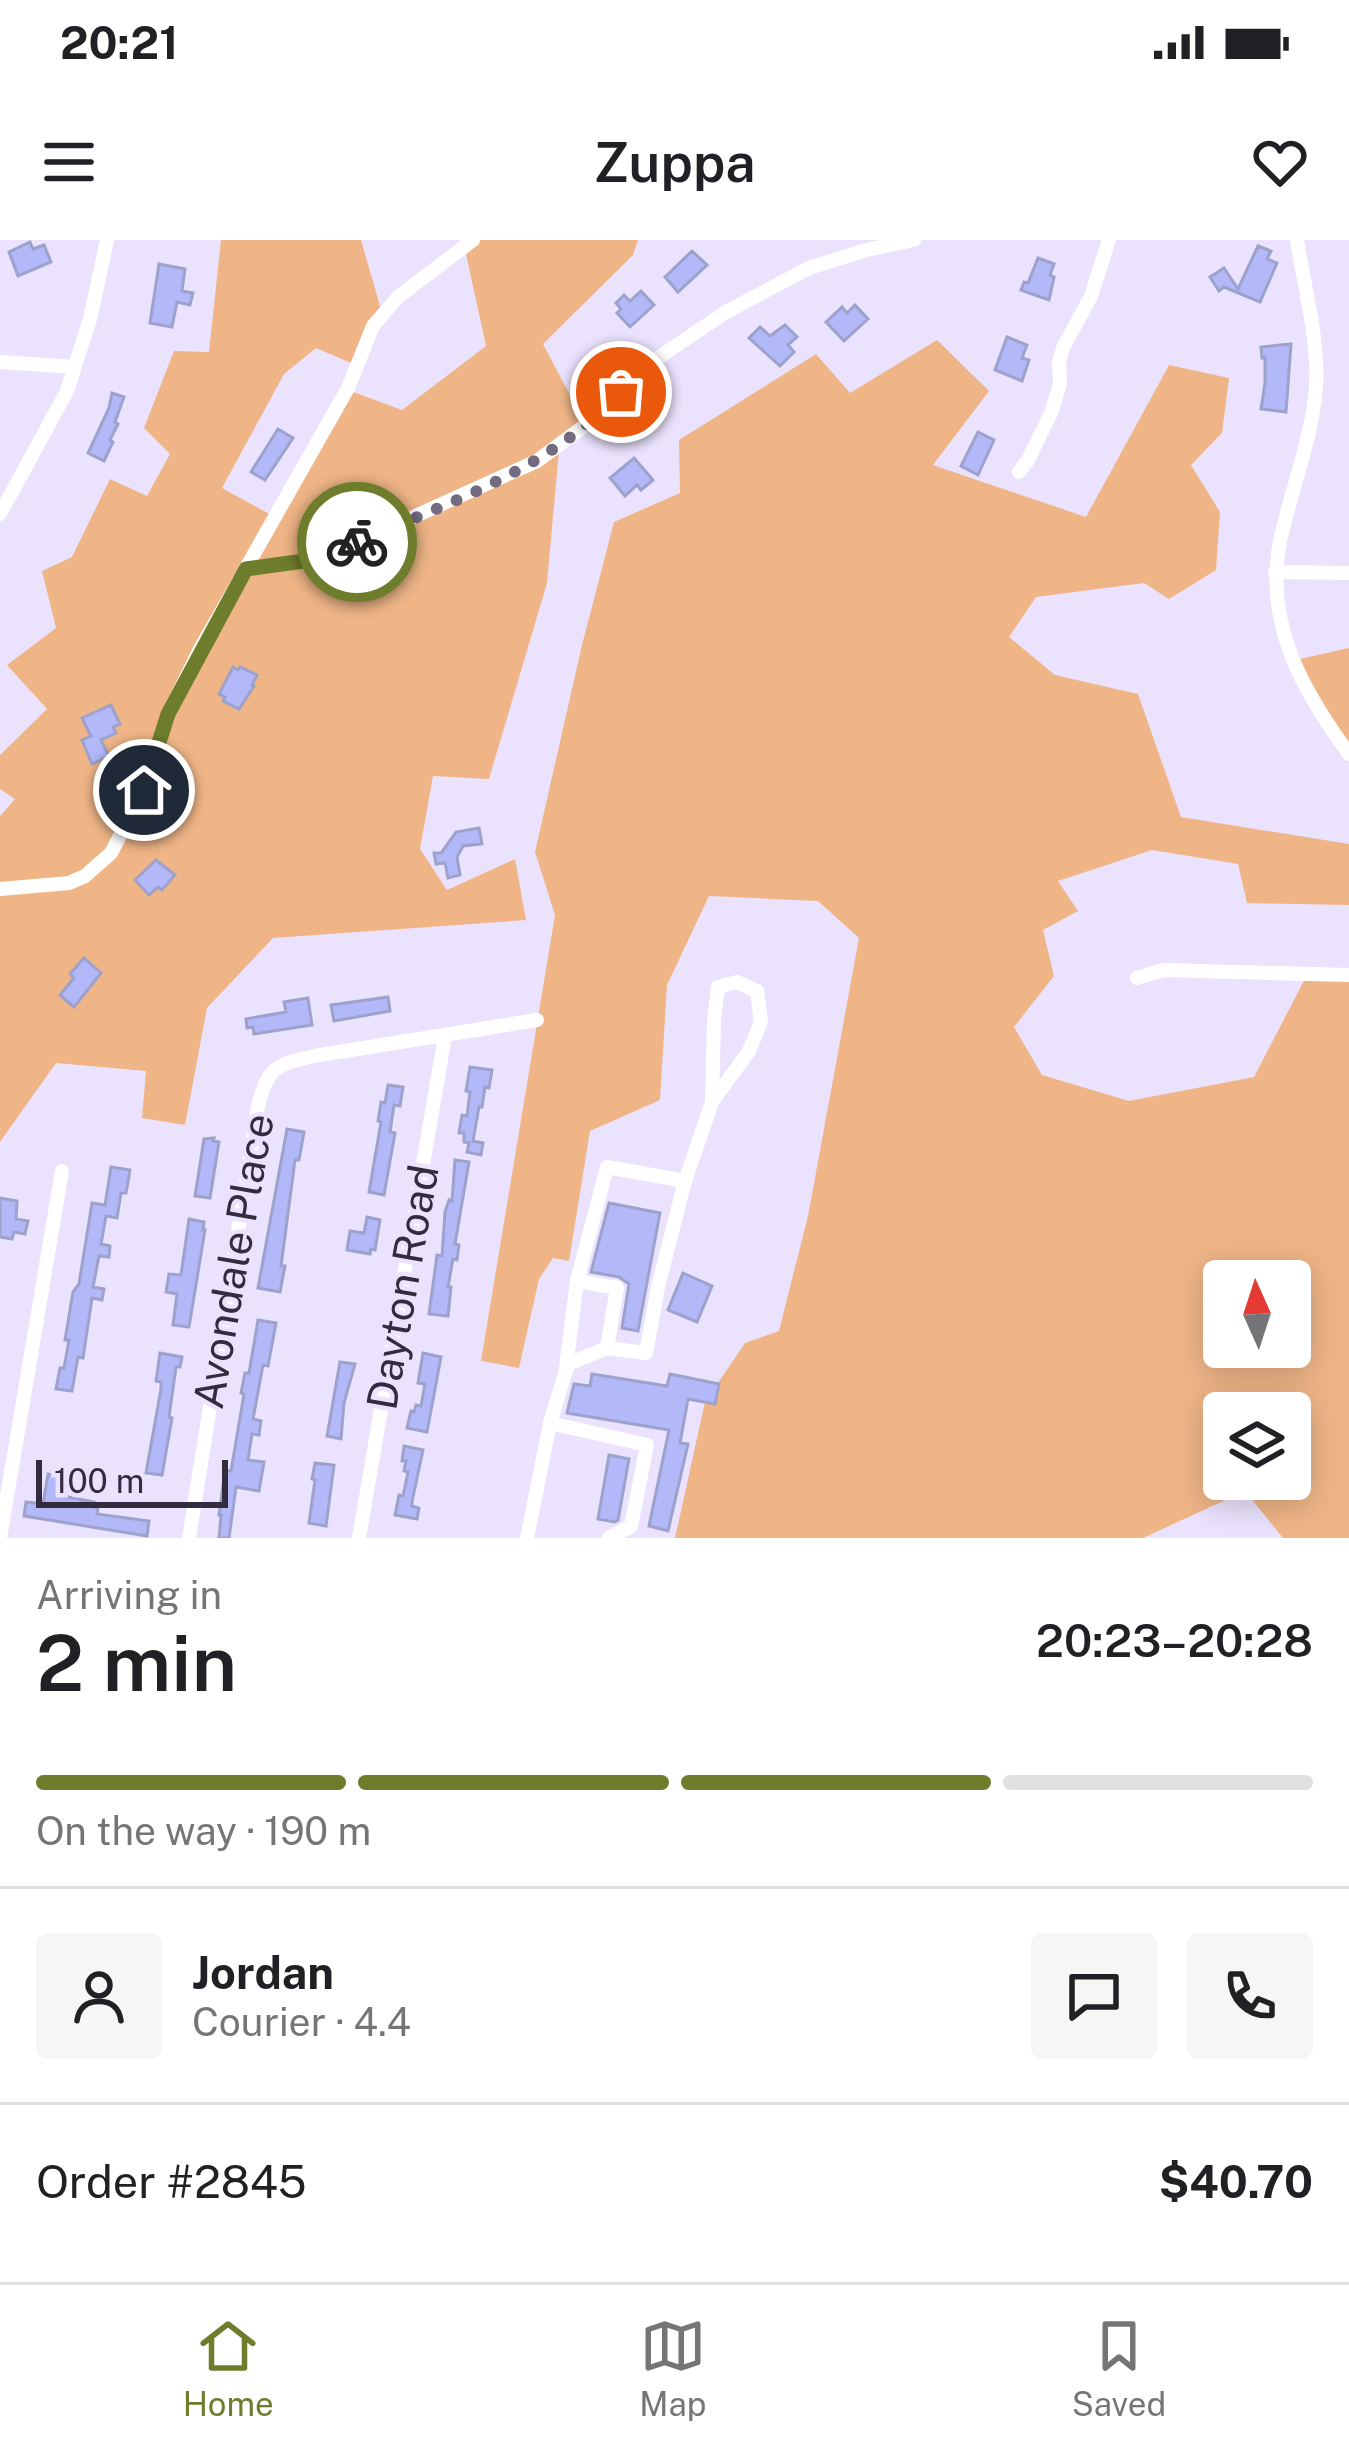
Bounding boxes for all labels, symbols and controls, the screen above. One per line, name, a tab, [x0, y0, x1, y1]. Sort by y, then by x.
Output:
text: 20:21	[60, 16, 178, 69]
icon: menu	[36, 129, 102, 195]
icon: heart	[1247, 129, 1313, 195]
text: Zuppa	[593, 131, 756, 194]
pin	[570, 341, 672, 443]
icon: bag	[588, 359, 654, 425]
courier	[297, 482, 417, 602]
icon: bike	[324, 509, 390, 575]
pin	[93, 739, 195, 841]
icon: home	[111, 757, 177, 823]
street label: Avondale Place	[183, 1110, 283, 1412]
street label: Dayton Road	[356, 1161, 448, 1413]
north arrow	[1203, 1260, 1311, 1368]
map controls	[1203, 1260, 1311, 1500]
button: layers	[1203, 1392, 1311, 1500]
scale bar	[36, 1454, 228, 1507]
text: 100 m	[54, 1462, 144, 1500]
text: Arriving in	[36, 1572, 222, 1618]
text: 20:23–20:28	[1036, 1614, 1313, 1667]
text: 2 min	[36, 1617, 237, 1709]
text: On the way · 190 m	[36, 1808, 371, 1854]
button: person	[36, 1933, 162, 2059]
button: chat	[1031, 1933, 1157, 2059]
button: phone	[1187, 1933, 1313, 2059]
text: Jordan	[192, 1946, 334, 1999]
text: Courier · 4.4	[192, 1999, 411, 2045]
text: Order #2845	[36, 2155, 307, 2208]
text: $40.70	[1159, 2155, 1313, 2208]
tab: Home	[183, 2313, 274, 2423]
tab: Map	[639, 2313, 706, 2423]
tab: Saved	[1072, 2313, 1166, 2423]

